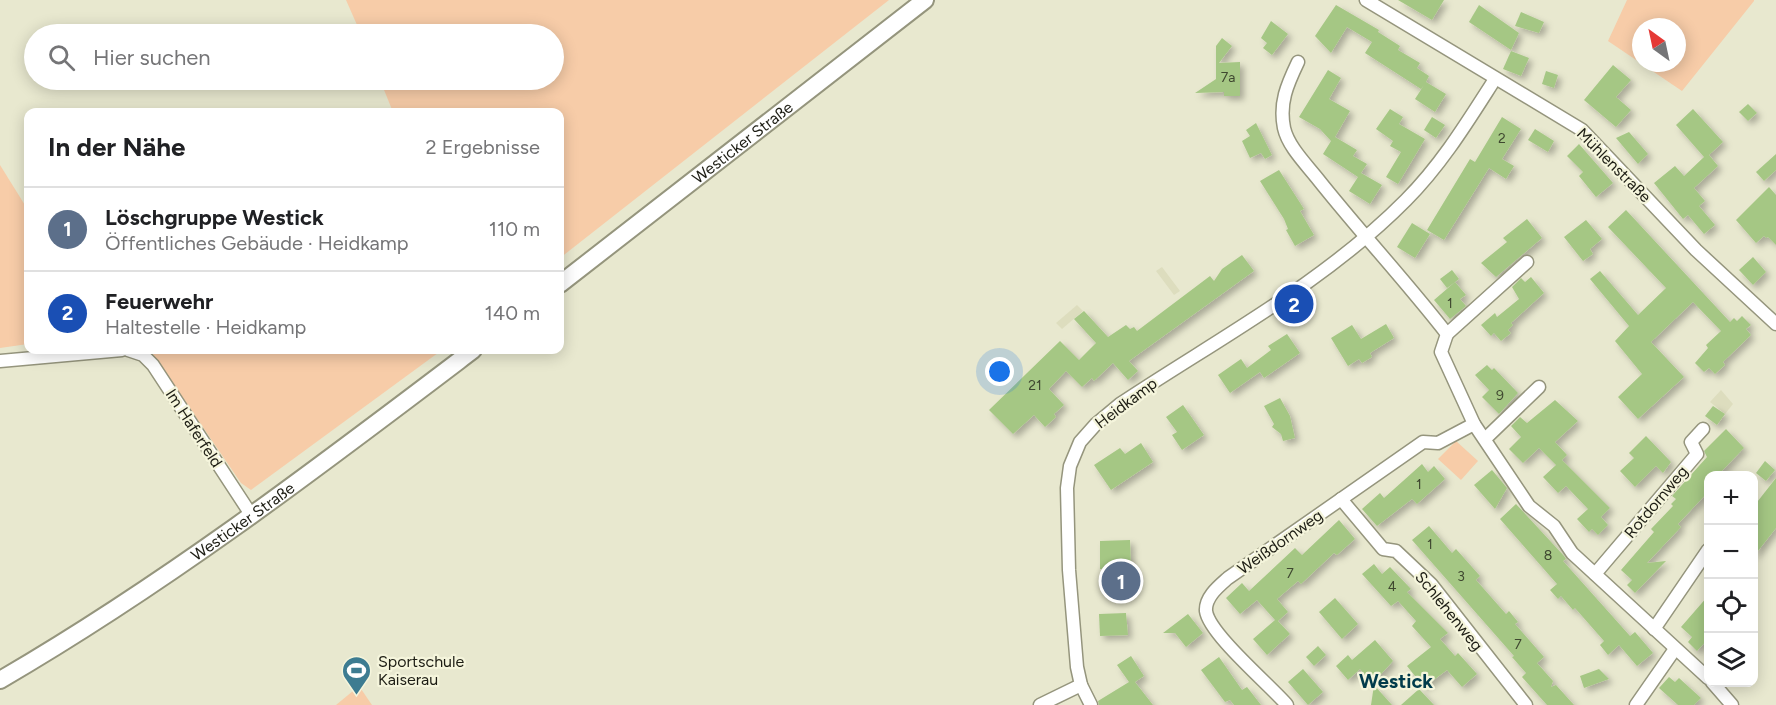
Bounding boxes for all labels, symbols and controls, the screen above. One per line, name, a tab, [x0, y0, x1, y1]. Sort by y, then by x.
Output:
north arrow	[1632, 18, 1686, 72]
search box	[24, 24, 564, 90]
icon: search	[45, 41, 78, 74]
text: Hier suchen	[93, 44, 211, 71]
house number: 7a	[1221, 69, 1235, 86]
street label: Westicker Straße	[688, 97, 797, 187]
street label: Mühlenstraße	[1573, 124, 1655, 206]
house number: 2	[1498, 130, 1506, 147]
text: In der Nähe	[48, 131, 185, 163]
text: 2 Ergebnisse	[426, 135, 540, 159]
text: Löschgruppe Westick	[105, 204, 324, 231]
text: 1	[63, 217, 72, 241]
text: 110 m	[489, 217, 540, 241]
text: Öffentliches Gebäude · Heidkamp	[105, 231, 409, 255]
pin: 2	[1274, 282, 1314, 326]
text: Feuerwehr	[105, 288, 213, 315]
house number: 1	[1447, 295, 1453, 312]
text: 2	[62, 301, 73, 325]
text: 140 m	[485, 301, 540, 325]
text: Haltestelle · Heidkamp	[105, 315, 306, 339]
your location	[985, 357, 1014, 386]
street label: Heidkamp	[1091, 374, 1161, 432]
house number: 21	[1028, 377, 1042, 394]
street label: Im Haferfeld	[162, 385, 226, 471]
house number: 9	[1496, 387, 1504, 404]
street label: Rotdornweg	[1620, 462, 1692, 542]
map controls	[1704, 471, 1758, 687]
button: +	[1704, 471, 1758, 525]
house number: 1	[1416, 476, 1422, 493]
street label: Westicker Straße	[187, 478, 298, 564]
street label: Weißdornweg	[1234, 506, 1326, 578]
button: −	[1704, 525, 1758, 579]
house number: 1	[1427, 536, 1433, 553]
house number: 8	[1544, 547, 1552, 564]
pin: 1	[1102, 558, 1140, 604]
house number: 7	[1286, 565, 1294, 582]
street label: Schlehenweg	[1411, 567, 1487, 655]
house number: 3	[1457, 568, 1465, 585]
house number: 4	[1388, 578, 1397, 595]
button: locate	[1704, 579, 1758, 633]
button: layers	[1704, 633, 1758, 687]
house number: 7	[1514, 636, 1522, 653]
place label: Sportschule Kaiserau	[378, 652, 465, 689]
sports icon: Sportschule Kaiserau	[341, 654, 373, 696]
district label: Westick	[1359, 669, 1433, 693]

